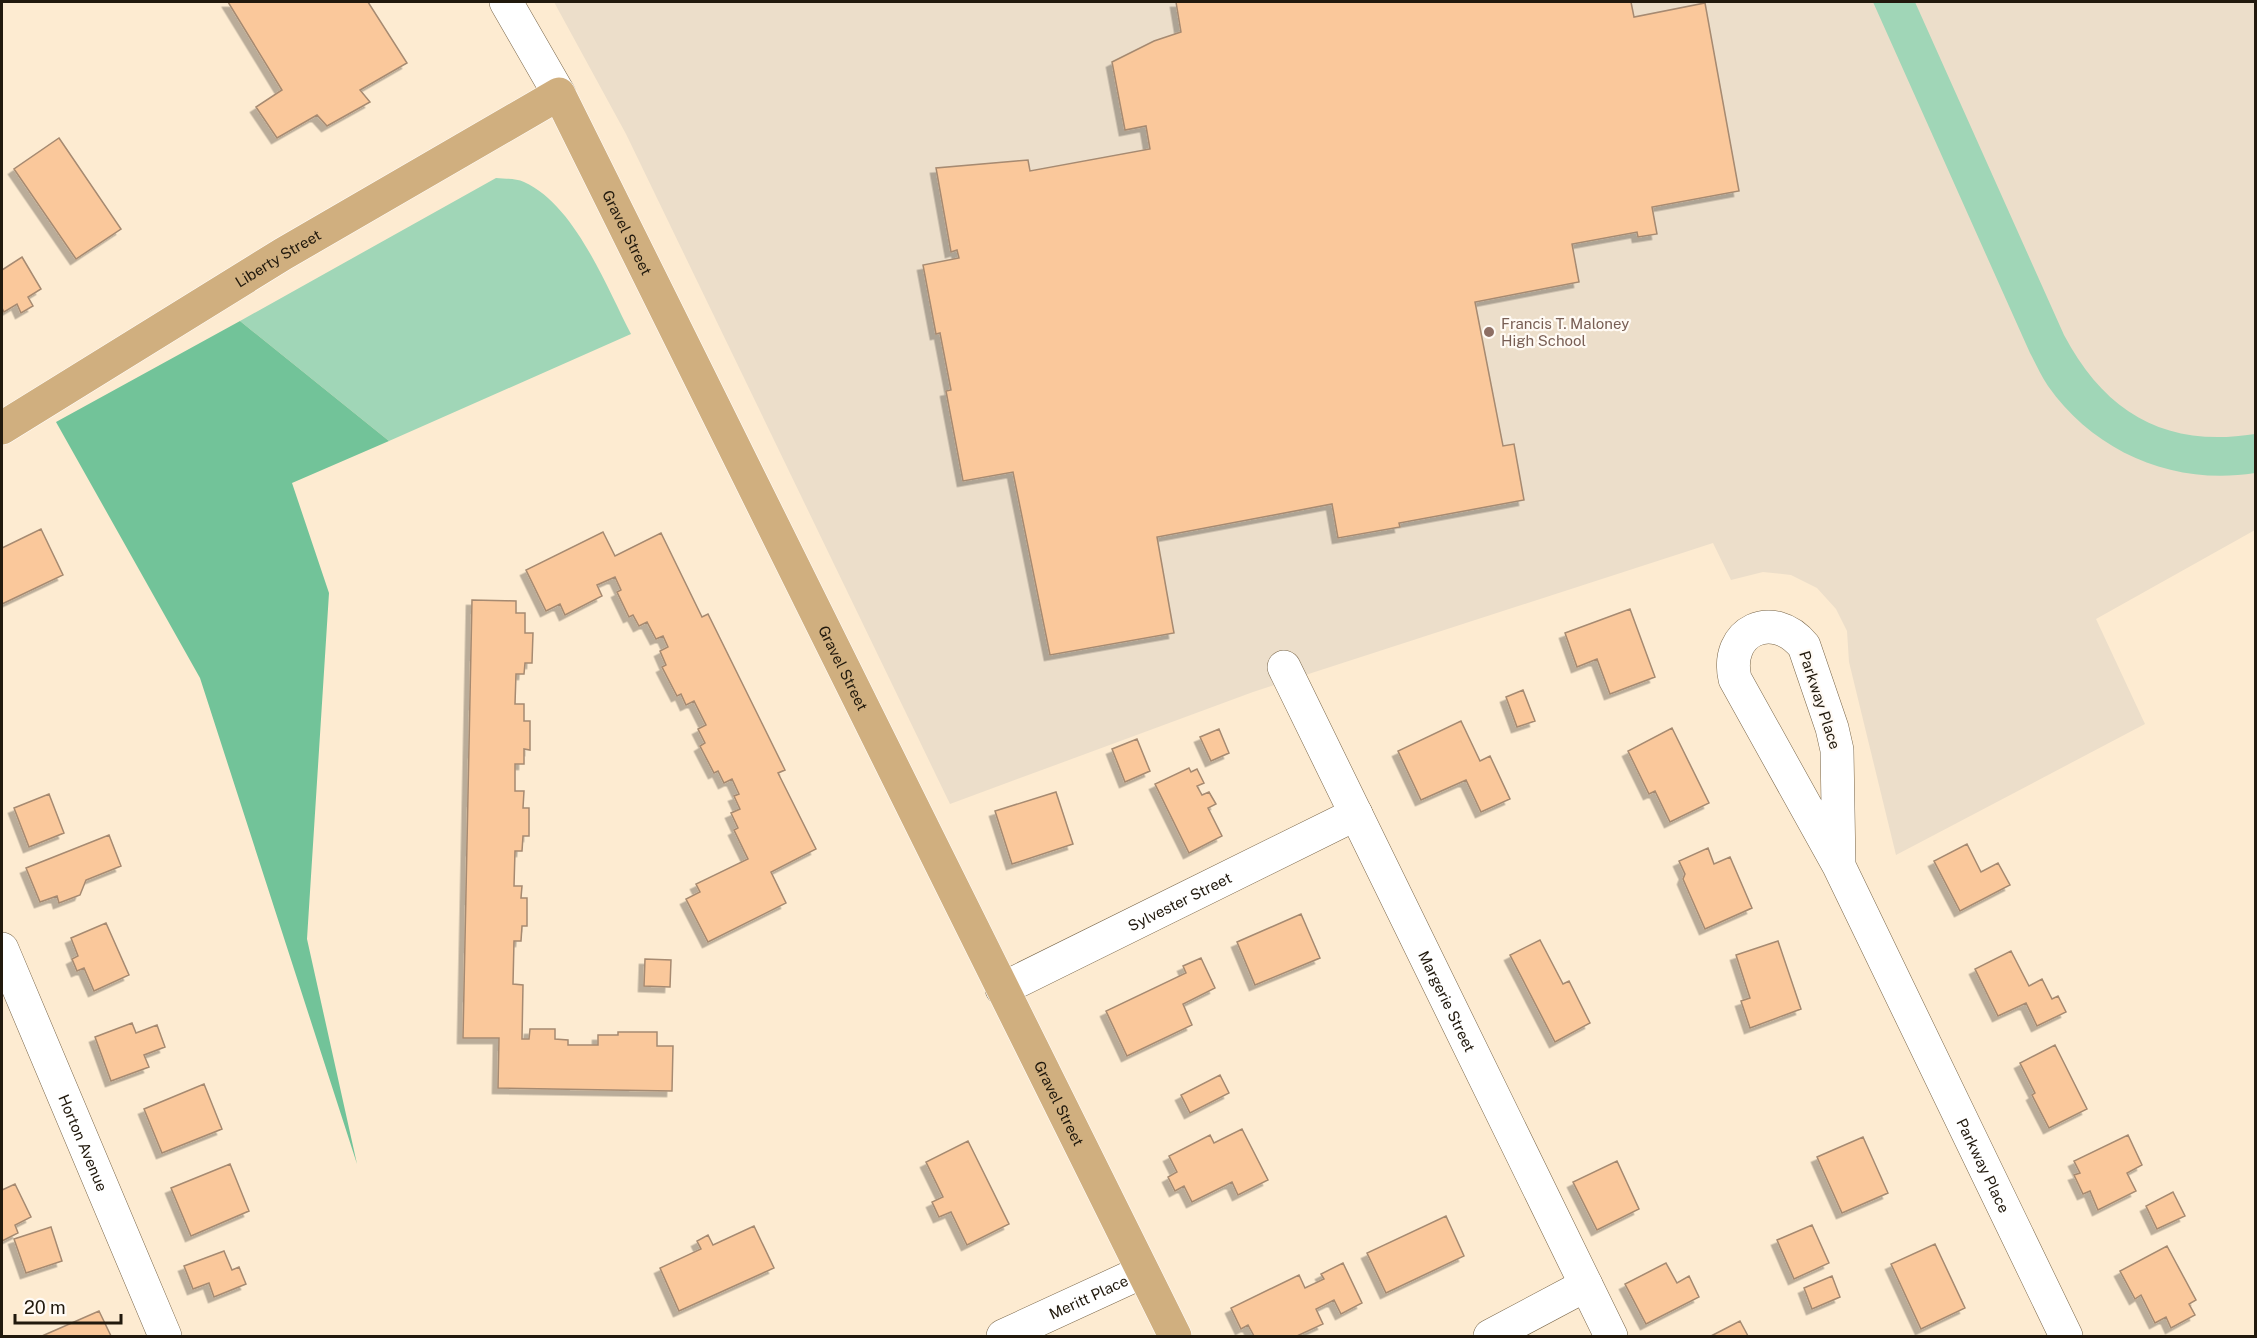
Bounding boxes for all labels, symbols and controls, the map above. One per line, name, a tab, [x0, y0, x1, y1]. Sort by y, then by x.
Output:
street label: Gravel Street	[599, 187, 656, 278]
street label: Liberty Street	[232, 226, 324, 290]
place label: Francis T. Maloney High School	[1501, 315, 1629, 349]
marker: Francis T. Maloney High School	[1482, 325, 1496, 339]
street label: Gravel Street	[815, 623, 872, 713]
street label: Parkway Place	[1796, 649, 1844, 751]
street label: Sylvester Street	[1125, 868, 1234, 934]
street label: Margerie Street	[1416, 948, 1479, 1055]
street label: Gravel Street	[1031, 1058, 1088, 1149]
street label: Horton Avenue	[56, 1092, 111, 1194]
street label: Parkway Place	[1954, 1116, 2014, 1215]
street label: Meritt Place	[1046, 1271, 1130, 1322]
scale bar	[15, 1287, 122, 1325]
text: 20 m	[24, 1297, 66, 1318]

